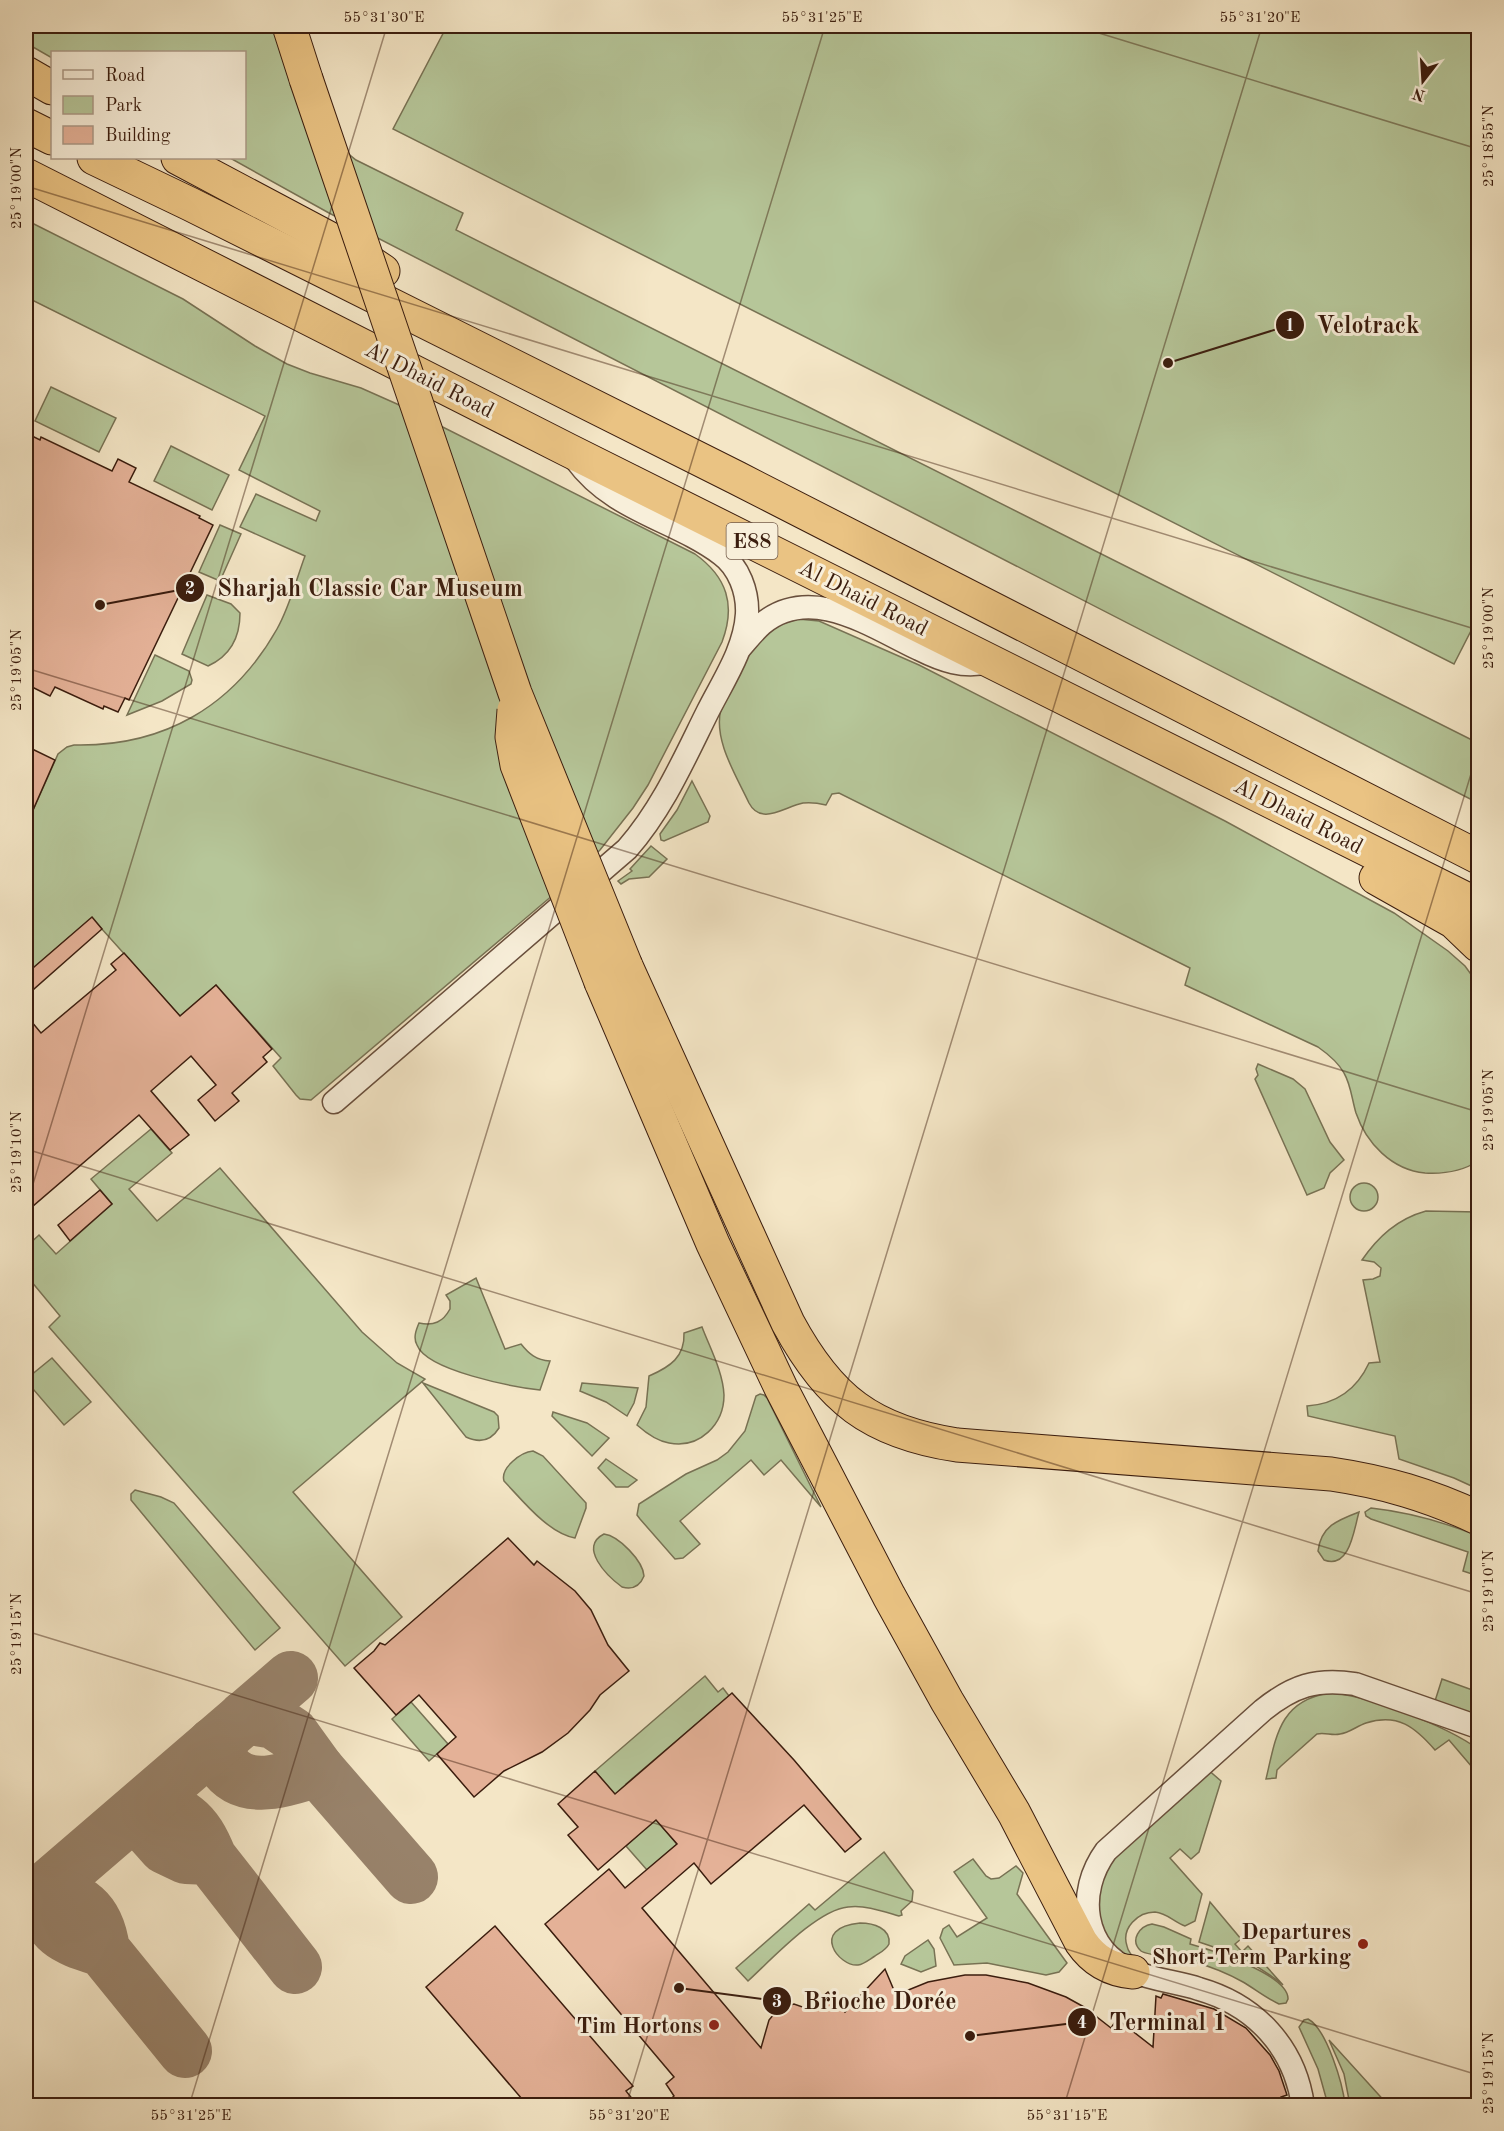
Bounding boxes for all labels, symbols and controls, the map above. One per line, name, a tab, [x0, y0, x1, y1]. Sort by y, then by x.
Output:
text: 55°31'30"E	[344, 11, 424, 26]
text: 55°31'25"E	[782, 11, 862, 26]
text: 55°31'20"E	[1220, 11, 1300, 26]
legend	[51, 51, 246, 159]
north arrow	[1393, 51, 1453, 111]
text: Road	[105, 67, 145, 85]
text: N	[1410, 84, 1427, 103]
text: Park	[105, 97, 142, 115]
text: 25°18'55"N	[1482, 105, 1497, 187]
text: Building	[105, 127, 171, 145]
text: 25°19'00"N	[10, 147, 25, 229]
callout: Velotrack	[1275, 304, 1432, 346]
text: Velotrack	[1316, 315, 1420, 339]
text: 1	[1285, 317, 1295, 335]
street label: Al Dhaid Road	[361, 339, 497, 423]
road number: E88	[726, 523, 777, 559]
street label: Al Dhaid Road	[795, 557, 931, 641]
callout: Sharjah Classic Car Museum	[175, 567, 535, 609]
text: Sharjah Classic Car Museum	[217, 578, 523, 602]
text: 2	[185, 580, 195, 598]
text: 25°19'00"N	[1482, 587, 1497, 669]
text: 25°19'05"N	[10, 629, 25, 711]
street label: Al Dhaid Road	[1230, 775, 1366, 859]
text: 25°19'05"N	[1482, 1069, 1497, 1151]
text: 25°19'10"N	[10, 1111, 25, 1193]
text: 25°19'10"N	[1482, 1550, 1497, 1632]
text: 25°19'15"N	[10, 1593, 25, 1675]
place label: Departures Short-Term Parking	[1152, 1922, 1351, 1969]
marker: Departures Short-Term Parking	[1356, 1937, 1370, 1951]
callout: Brioche Dorée	[762, 1980, 969, 2022]
text: Brioche Dorée	[803, 1991, 957, 2015]
text: 3	[772, 1993, 782, 2011]
callout: Terminal 1	[1067, 2001, 1239, 2043]
text: Terminal 1	[1109, 2012, 1227, 2036]
text: 4	[1077, 2014, 1087, 2032]
place label: Tim Hortons	[576, 2016, 702, 2038]
marker: Tim Hortons	[707, 2018, 721, 2032]
text: 25°19'15"N	[1482, 2032, 1497, 2114]
text: 55°31'25"E	[151, 2109, 231, 2124]
text: 55°31'20"E	[589, 2109, 669, 2124]
text: 55°31'15"E	[1027, 2109, 1107, 2124]

